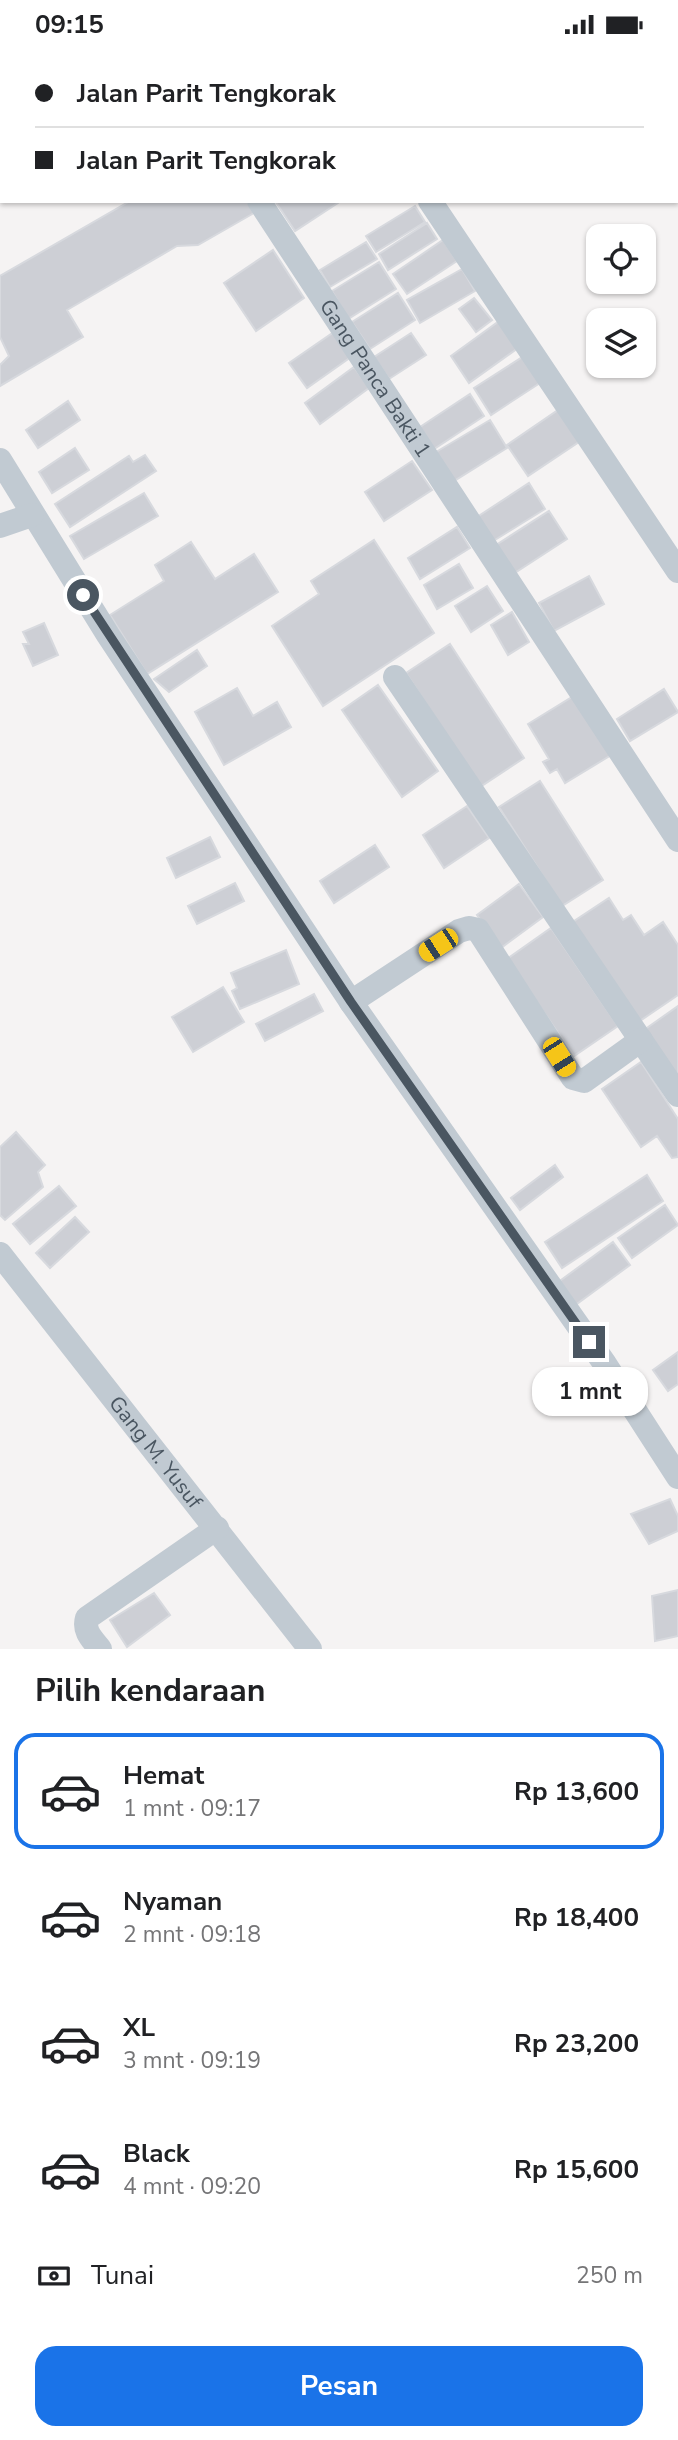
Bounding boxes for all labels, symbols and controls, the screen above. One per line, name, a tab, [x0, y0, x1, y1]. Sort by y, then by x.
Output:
text: 09:15	[35, 7, 104, 42]
text: Jalan Parit Tengkorak	[77, 76, 336, 111]
text: Jalan Parit Tengkorak	[77, 143, 336, 178]
map controls	[586, 224, 656, 378]
button: locate	[586, 224, 656, 294]
street label: Gang Panca Bakti 1	[313, 294, 437, 463]
button: layers	[586, 308, 656, 378]
route start	[67, 579, 99, 611]
car	[415, 925, 462, 965]
car	[539, 1034, 580, 1080]
route end	[573, 1326, 605, 1358]
callout: 1 mnt	[531, 1367, 647, 1415]
text: 1 mnt	[559, 1376, 621, 1407]
street label: Gang M. Yusuf	[103, 1390, 209, 1515]
text: Pilih kendaraan	[35, 1669, 265, 1712]
text: Hemat	[123, 1758, 204, 1793]
icon: car	[39, 1760, 102, 1823]
text: Rp 13,600	[514, 1774, 639, 1809]
text: 1 mnt · 09:17	[123, 1793, 261, 1824]
text: Nyaman	[123, 1884, 222, 1919]
icon: car	[39, 1886, 102, 1949]
text: Rp 18,400	[514, 1900, 639, 1935]
text: 2 mnt · 09:18	[123, 1919, 261, 1950]
text: XL	[123, 2010, 155, 2045]
icon: car	[39, 2012, 102, 2075]
text: Rp 23,200	[514, 2026, 639, 2061]
text: 3 mnt · 09:19	[123, 2045, 261, 2076]
text: Black	[123, 2136, 190, 2171]
icon: car	[39, 2138, 102, 2201]
text: Rp 15,600	[514, 2152, 639, 2187]
text: 4 mnt · 09:20	[123, 2171, 261, 2202]
icon: cash	[35, 2257, 73, 2295]
text: Tunai	[91, 2258, 154, 2293]
text: 250 m	[576, 2260, 643, 2291]
button: Pesan	[35, 2346, 643, 2426]

